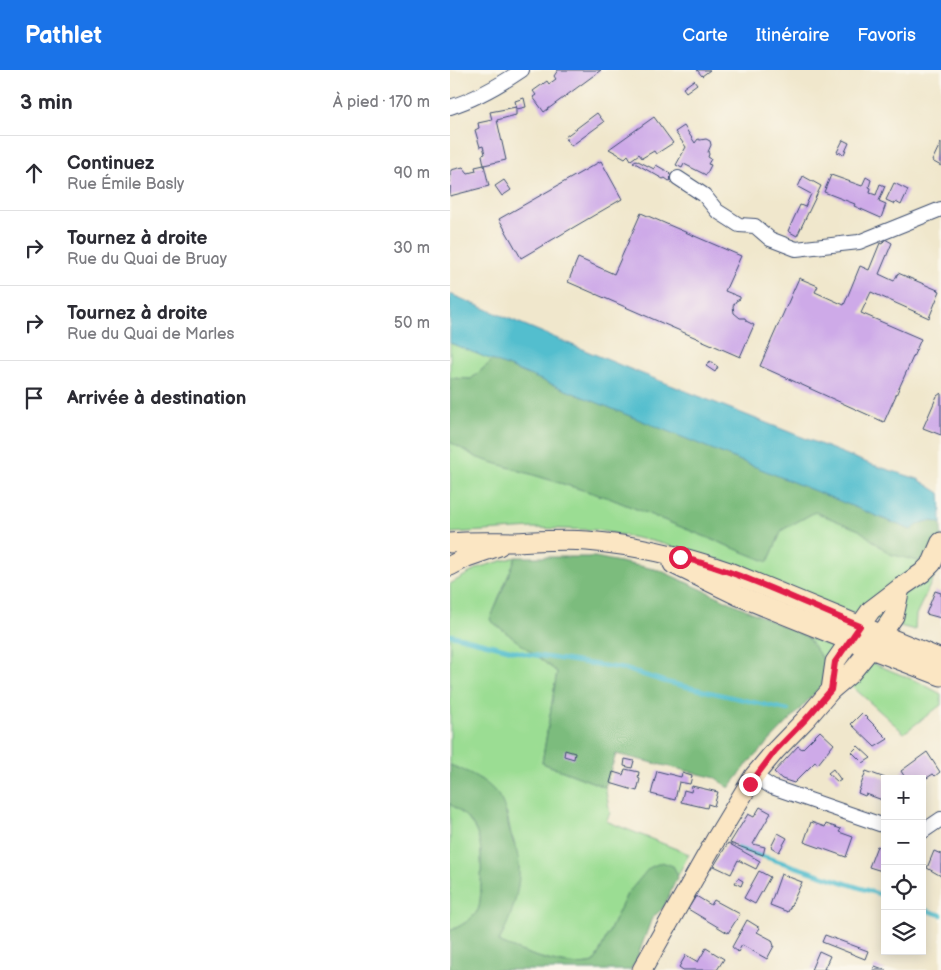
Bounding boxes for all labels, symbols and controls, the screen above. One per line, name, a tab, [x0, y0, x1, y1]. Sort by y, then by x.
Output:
text: Pathlet	[25, 21, 102, 50]
text: Carte	[682, 25, 728, 46]
text: Itinéraire	[756, 25, 829, 46]
text: Favoris	[857, 25, 916, 46]
text: 3 min	[20, 90, 73, 115]
text: À pied · 170 m	[333, 93, 430, 112]
text: Continuez	[67, 152, 154, 175]
icon: ahead	[20, 159, 48, 187]
text: 90 m	[394, 164, 430, 183]
text: Rue Émile Basly	[67, 175, 184, 194]
text: Tournez à droite	[67, 227, 208, 250]
icon: right	[20, 234, 48, 262]
text: 30 m	[393, 239, 430, 258]
text: Rue du Quai de Bruay	[67, 250, 227, 269]
text: Tournez à droite	[67, 302, 208, 325]
icon: right	[20, 309, 48, 337]
text: 50 m	[394, 314, 430, 333]
text: Rue du Quai de Marles	[67, 325, 234, 344]
icon: arrive	[20, 384, 48, 412]
text: Arrivée à destination	[67, 387, 246, 410]
route start	[669, 546, 692, 569]
route end	[739, 773, 762, 796]
map controls	[881, 775, 926, 955]
button: +	[881, 775, 926, 820]
button: −	[881, 820, 926, 865]
button: locate	[881, 865, 926, 910]
button: layers	[881, 910, 926, 955]

